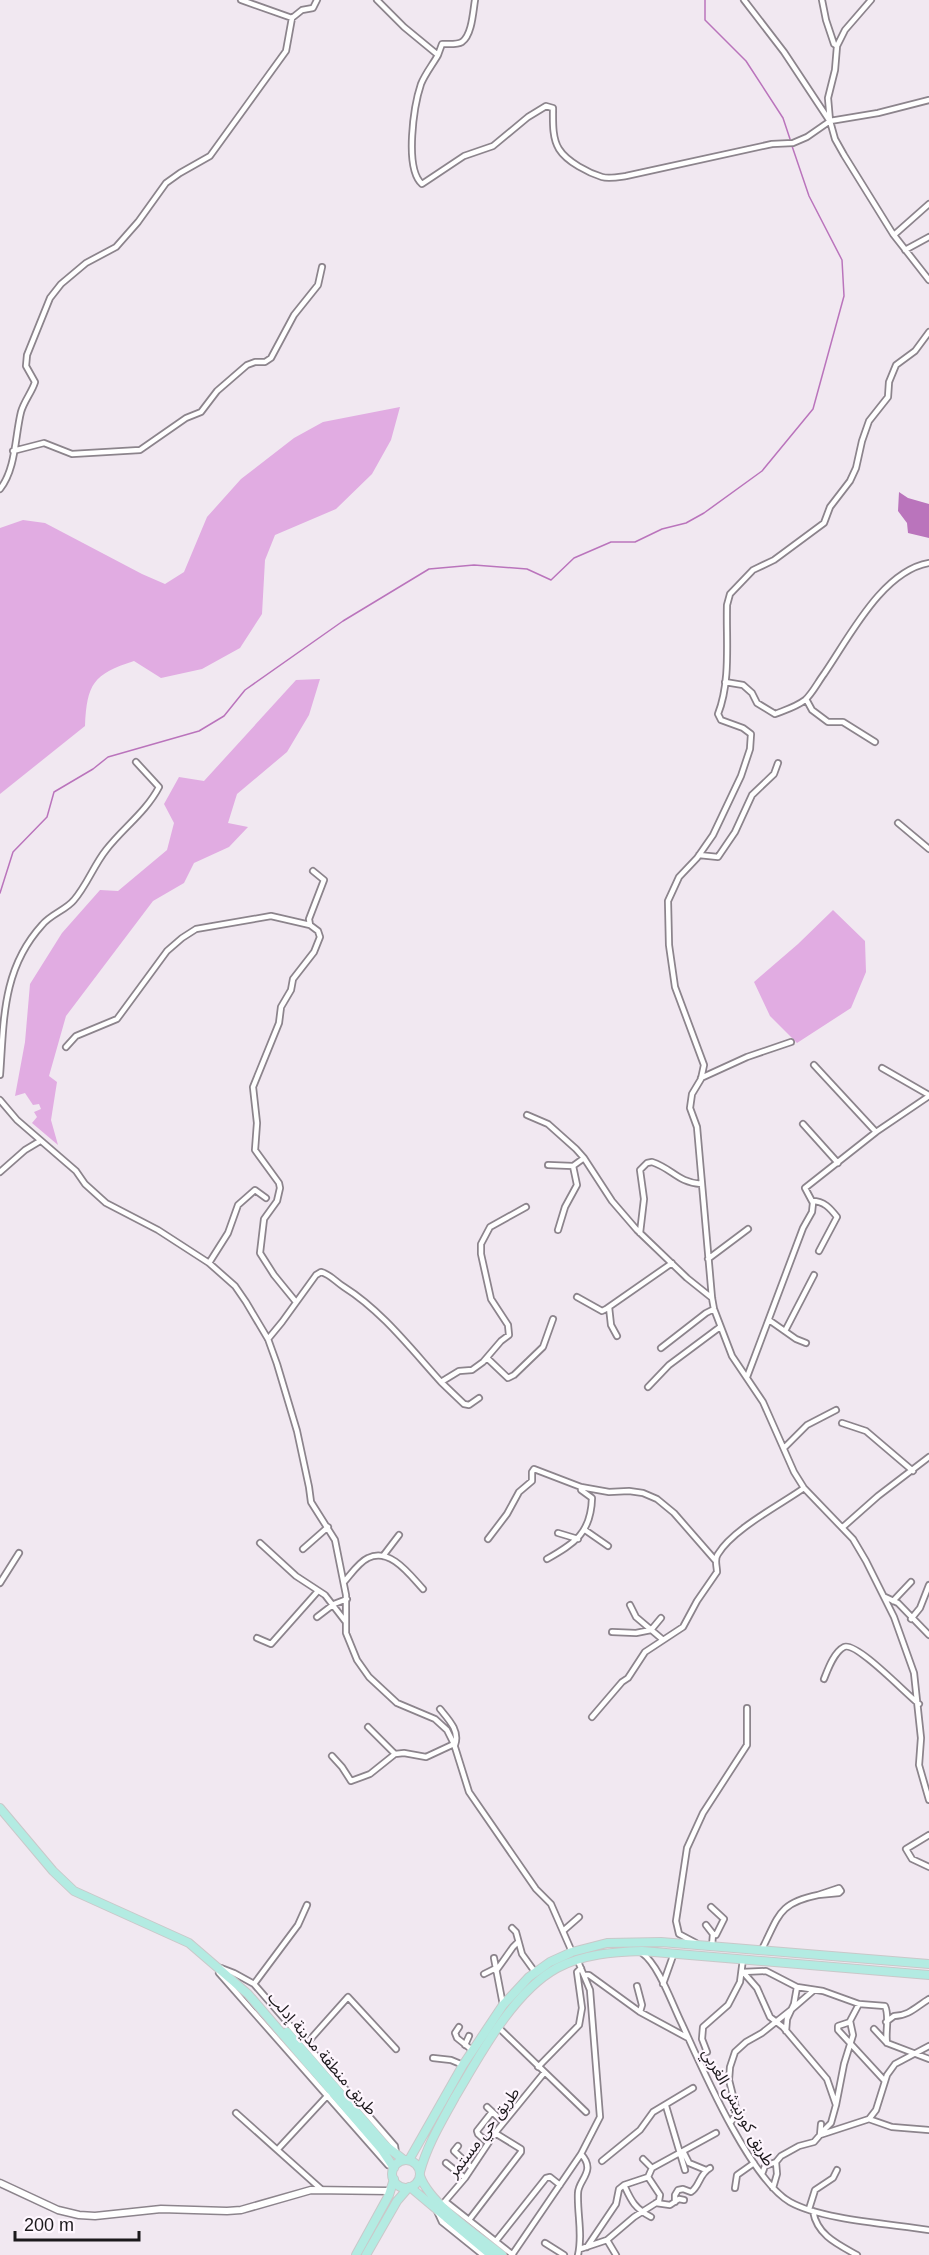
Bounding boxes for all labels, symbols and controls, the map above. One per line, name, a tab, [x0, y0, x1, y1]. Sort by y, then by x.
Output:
street label: طريق منطقة مدينة إدلب	[263, 1989, 381, 2119]
street label: طريق كورنيش الغربي	[696, 2046, 778, 2171]
street label: طريق حي مستمر	[443, 2084, 526, 2184]
scale bar	[15, 2204, 140, 2242]
text: 200 m	[24, 2215, 74, 2235]

